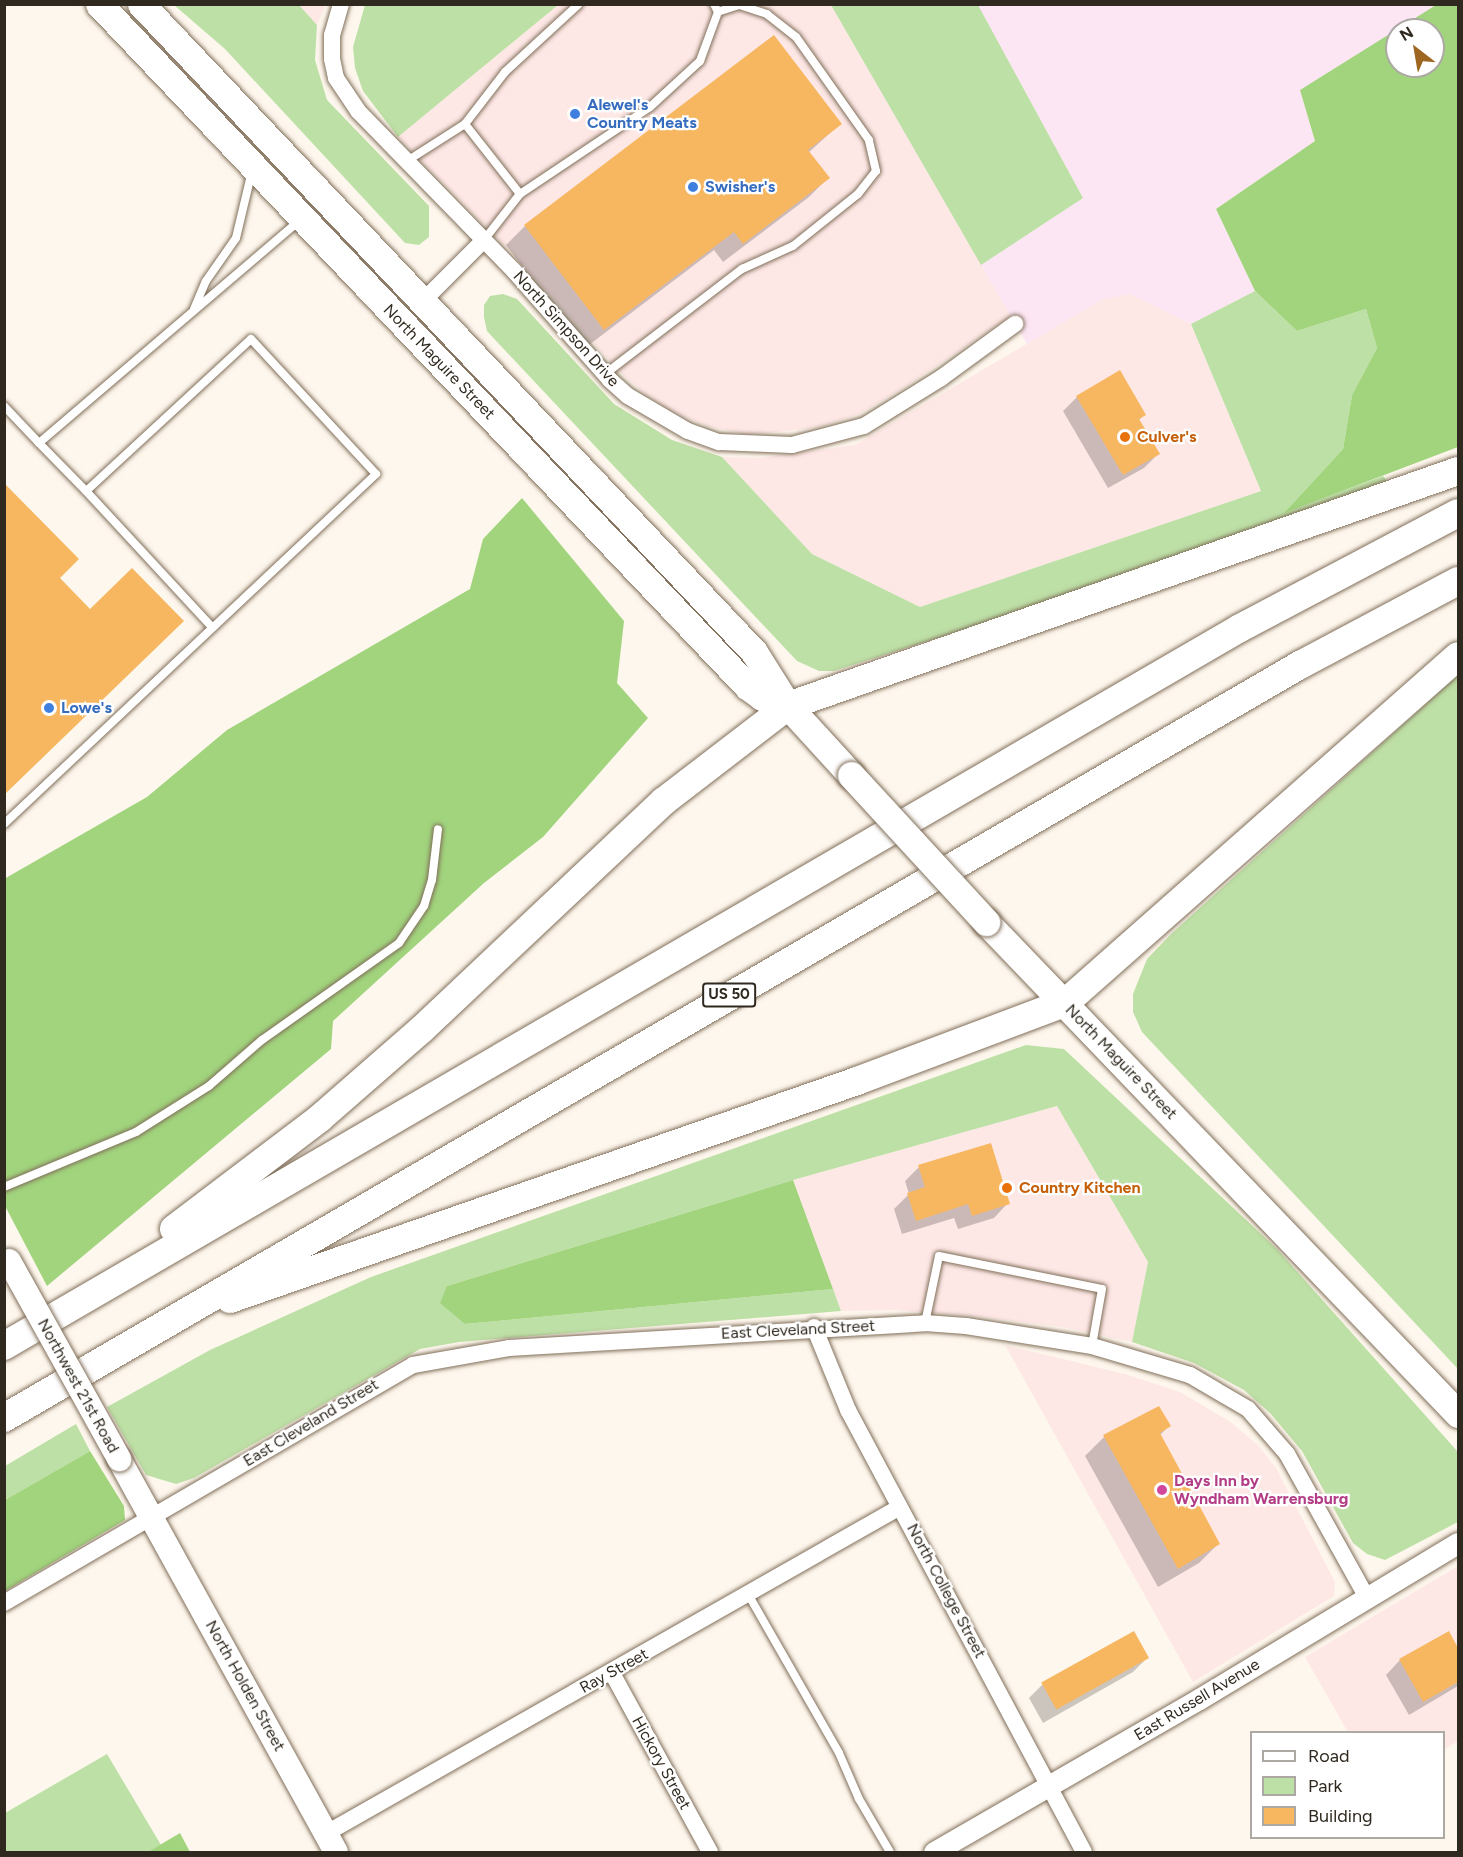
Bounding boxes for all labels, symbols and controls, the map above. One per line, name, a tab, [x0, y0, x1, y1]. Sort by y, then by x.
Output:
north arrow	[1385, 18, 1445, 78]
text: N	[1396, 23, 1417, 45]
place label: Alewel's Country Meats	[587, 95, 697, 133]
marker: Alewel's Country Meats	[568, 107, 582, 121]
place label: Swisher's	[705, 177, 775, 197]
marker: Swisher's	[686, 180, 700, 194]
street label: North Simpson Drive	[509, 267, 623, 391]
street label: North Maguire Street	[379, 300, 499, 424]
place label: Culver's	[1137, 427, 1197, 447]
marker: Culver's	[1118, 430, 1132, 444]
place label: Lowe's	[61, 698, 112, 718]
marker: Lowe's	[42, 701, 56, 715]
road number: US 50	[702, 983, 756, 1007]
street label: North Maguire Street	[1061, 1000, 1181, 1124]
place label: Country Kitchen	[1019, 1178, 1141, 1198]
marker: Country Kitchen	[1000, 1181, 1014, 1195]
street label: Northwest 21st Road	[33, 1316, 123, 1456]
street label: East Cleveland Street	[720, 1316, 876, 1344]
street label: East Cleveland Street	[240, 1375, 382, 1471]
place label: Days Inn by Wyndham Warrensburg	[1174, 1471, 1348, 1509]
marker: Days Inn by Wyndham Warrensburg	[1155, 1483, 1169, 1497]
street label: North College Street	[902, 1521, 990, 1661]
street label: North Holden Street	[201, 1617, 289, 1755]
street label: Ray Street	[576, 1644, 652, 1698]
street label: East Russell Avenue	[1131, 1655, 1263, 1745]
street label: Hickory Street	[627, 1713, 695, 1813]
legend	[1250, 1731, 1445, 1839]
text: Road	[1308, 1745, 1349, 1767]
text: Park	[1308, 1775, 1342, 1797]
text: Building	[1308, 1805, 1373, 1827]

